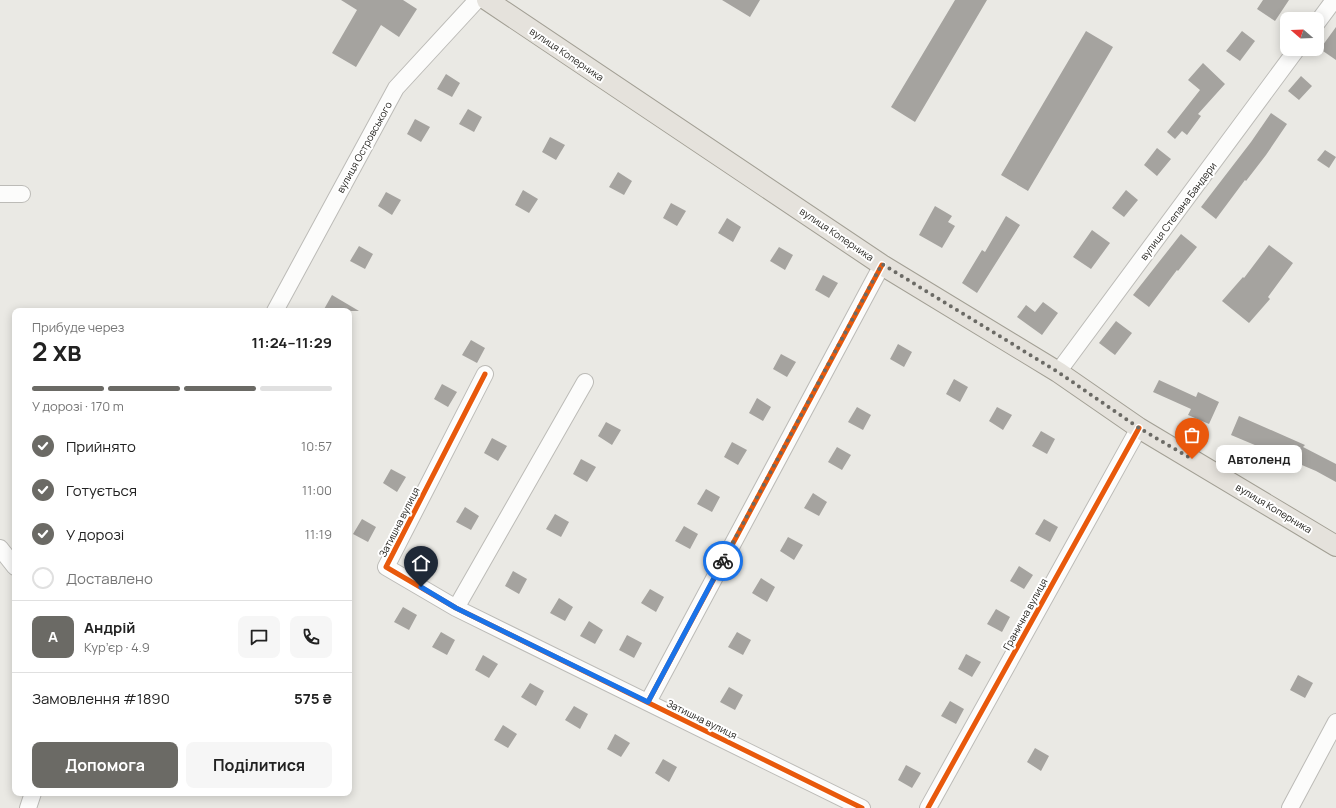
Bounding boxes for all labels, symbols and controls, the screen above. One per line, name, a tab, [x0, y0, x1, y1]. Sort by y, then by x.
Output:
north arrow	[1280, 12, 1324, 56]
map controls	[1280, 12, 1324, 56]
street label: вулиця Коперника	[527, 24, 607, 84]
street label: вулиця Островського	[333, 99, 395, 195]
street label: вулиця Степана Бандери	[1137, 159, 1219, 263]
street label: вулиця Коперника	[797, 204, 877, 264]
text: Прибуде через	[32, 318, 124, 336]
text: 11:24–11:29	[251, 332, 332, 353]
text: 2 хв	[32, 333, 82, 369]
text: У дорозі · 170 m	[32, 397, 124, 415]
pin	[1175, 418, 1209, 459]
icon: bag	[1181, 424, 1203, 446]
icon: check	[32, 435, 54, 457]
text: Прийнято	[66, 436, 136, 457]
text: 10:57	[301, 437, 332, 455]
callout: Автоленд	[1216, 445, 1302, 473]
text: Автоленд	[1228, 450, 1290, 468]
icon: check	[32, 479, 54, 501]
text: Готується	[66, 480, 137, 501]
street label: вулиця Коперника	[1233, 480, 1315, 536]
text: 11:00	[302, 481, 332, 499]
street label: Затишна вулиця	[375, 485, 423, 559]
icon: check	[32, 523, 54, 545]
text: У дорозі	[66, 524, 124, 545]
text: 11:19	[305, 525, 332, 543]
courier	[703, 541, 743, 581]
pin	[404, 546, 438, 587]
icon: bike	[712, 550, 734, 572]
icon: home	[410, 552, 432, 574]
text: Доставлено	[66, 568, 153, 589]
street label: Гранична вулиця	[999, 575, 1051, 653]
button: chat	[238, 616, 280, 658]
button: phone	[290, 616, 332, 658]
text: Андрій	[84, 617, 135, 638]
text: А	[48, 626, 58, 647]
text: Кур’єр · 4.9	[84, 638, 150, 656]
text: Замовлення #1890	[32, 688, 170, 709]
text: 575 ₴	[294, 688, 332, 709]
street label: Затишна вулиця	[664, 696, 740, 742]
button: Допомога	[32, 742, 178, 788]
button: Поділитися	[186, 742, 332, 788]

